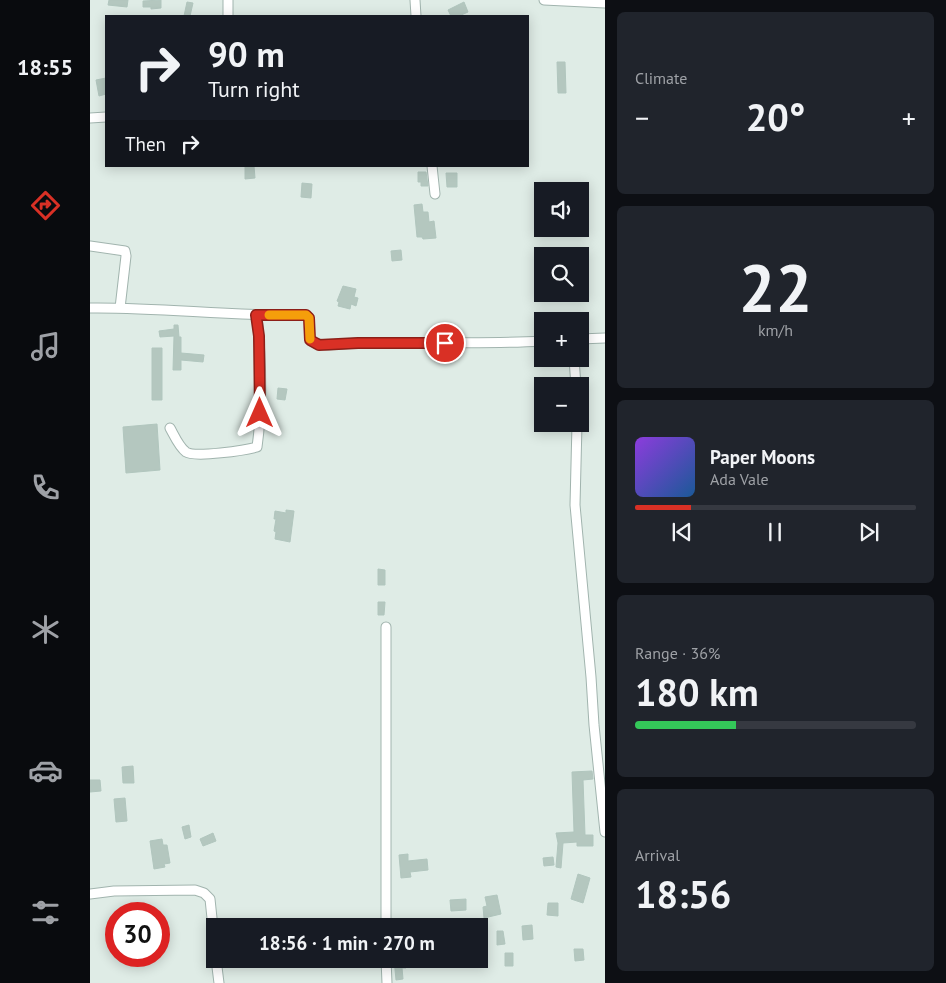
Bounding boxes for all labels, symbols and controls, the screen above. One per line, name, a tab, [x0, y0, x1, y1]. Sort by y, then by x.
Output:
text: 90 m	[208, 31, 285, 77]
icon: right	[125, 35, 190, 100]
text: 18:55	[17, 53, 73, 81]
text: Climate	[635, 68, 687, 88]
text: Turn right	[208, 75, 300, 103]
text: 20°	[746, 92, 805, 141]
text: −	[635, 99, 649, 136]
text: +	[902, 99, 916, 136]
icon: right	[176, 130, 204, 158]
text: Then	[125, 132, 166, 156]
map controls	[534, 182, 589, 432]
button: sound	[534, 182, 589, 237]
icon: directions	[28, 188, 63, 223]
text: 22	[739, 245, 812, 329]
button: search	[534, 247, 589, 302]
button: +	[534, 312, 589, 367]
text: km/h	[758, 320, 793, 340]
pin	[424, 322, 466, 364]
icon: music	[28, 329, 63, 364]
icon: arrive	[431, 329, 459, 357]
button: −	[534, 377, 589, 432]
position arrow	[233, 386, 285, 438]
text: Paper Moons	[710, 445, 815, 469]
text: Ada Vale	[710, 469, 769, 489]
icon: phone	[28, 470, 63, 505]
icon: previous	[668, 518, 696, 546]
icon: pause	[761, 518, 789, 546]
icon: next	[855, 518, 883, 546]
icon: climate	[28, 612, 63, 647]
text: Range · 36%	[635, 643, 720, 663]
text: 180 km	[635, 667, 759, 716]
icon: car	[28, 753, 63, 788]
text: Arrival	[635, 845, 680, 865]
text: 18:56	[635, 869, 731, 918]
icon: filters	[28, 895, 63, 930]
speed limit sign: 30	[105, 902, 170, 967]
text: 18:56 · 1 min · 270 m	[259, 931, 435, 955]

